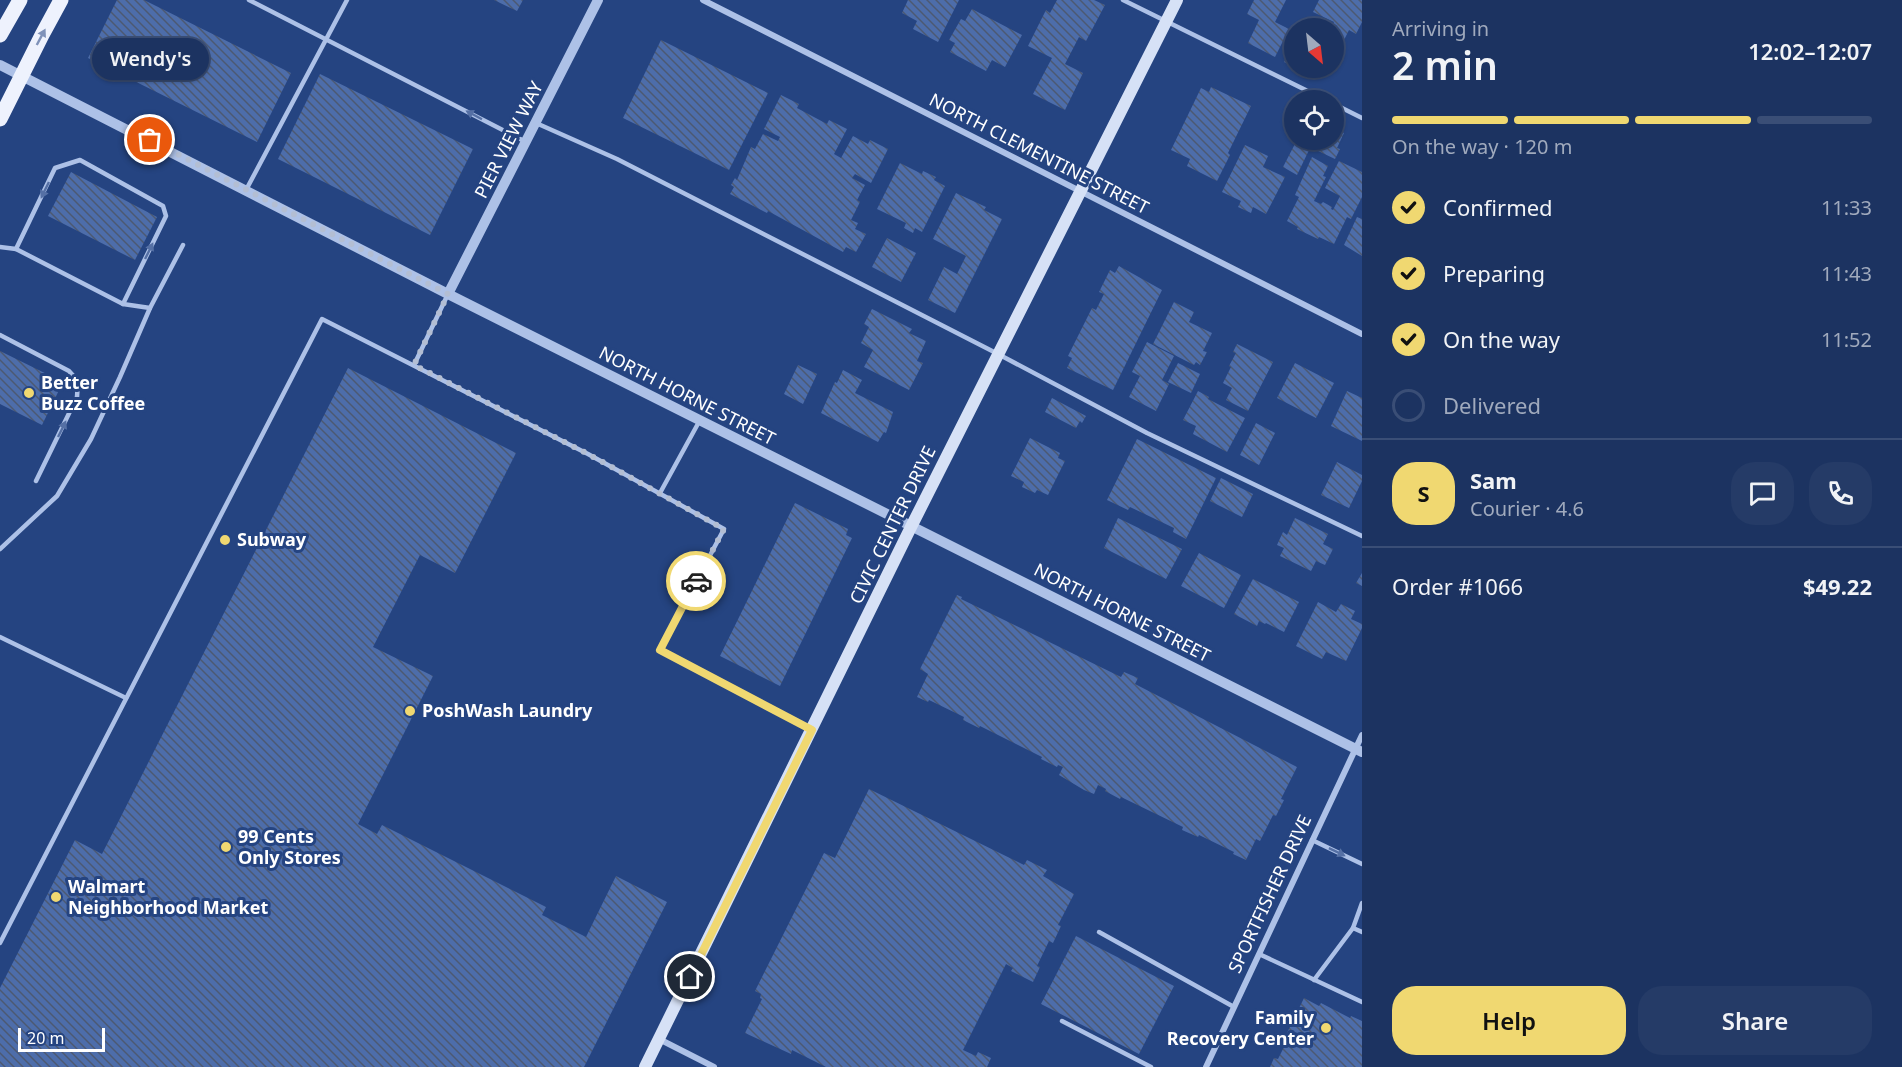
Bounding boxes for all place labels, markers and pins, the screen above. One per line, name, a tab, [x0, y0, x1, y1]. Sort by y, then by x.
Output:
callout: Wendy's	[92, 38, 208, 80]
pin	[124, 114, 175, 165]
place label: Better Buzz Coffee	[41, 370, 145, 415]
marker: Better Buzz Coffee	[22, 386, 36, 400]
place label: Subway	[237, 527, 307, 551]
marker: Subway	[218, 533, 232, 547]
place label: PoshWash Laundry	[422, 698, 593, 722]
marker: PoshWash Laundry	[403, 704, 417, 718]
place label: 99 Cents Only Stores	[238, 824, 341, 869]
marker: 99 Cents Only Stores	[219, 840, 233, 854]
place label: Walmart Neighborhood Market	[68, 874, 268, 919]
marker: Walmart Neighborhood Market	[49, 890, 63, 904]
pin	[664, 951, 715, 1002]
place label: Family Recovery Center	[1167, 1005, 1315, 1050]
marker: Family Recovery Center	[1319, 1021, 1333, 1035]

